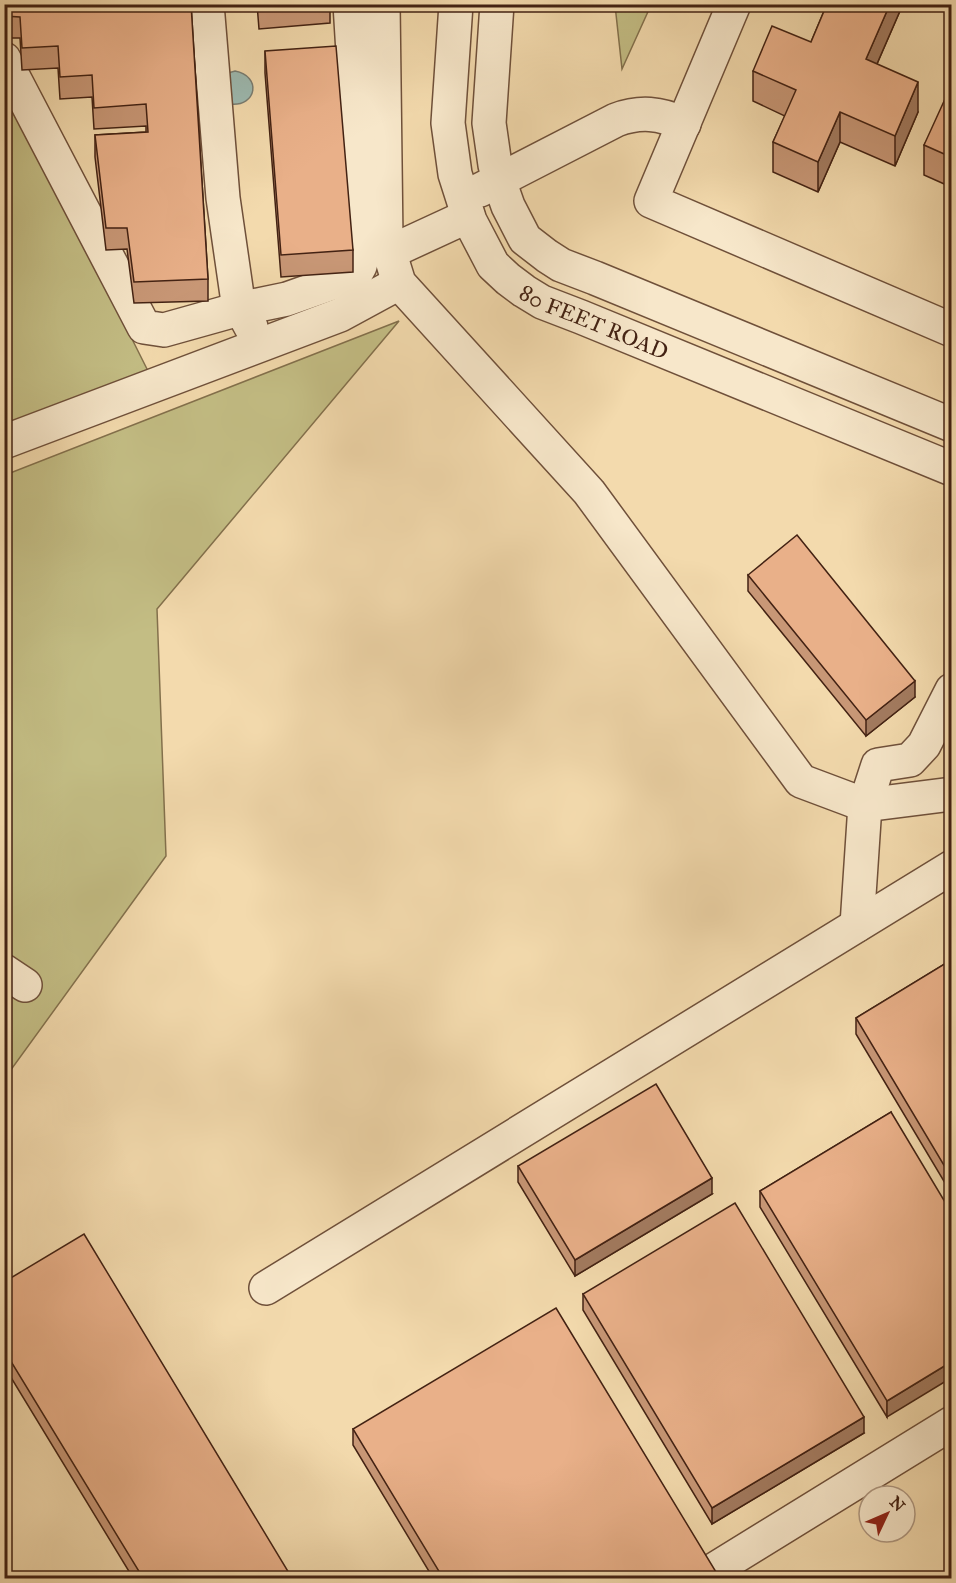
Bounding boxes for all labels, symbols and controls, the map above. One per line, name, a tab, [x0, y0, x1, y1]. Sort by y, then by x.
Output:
street label: 80 FEET ROAD	[515, 278, 672, 365]
north arrow	[857, 1484, 917, 1544]
text: N	[886, 1492, 909, 1516]

